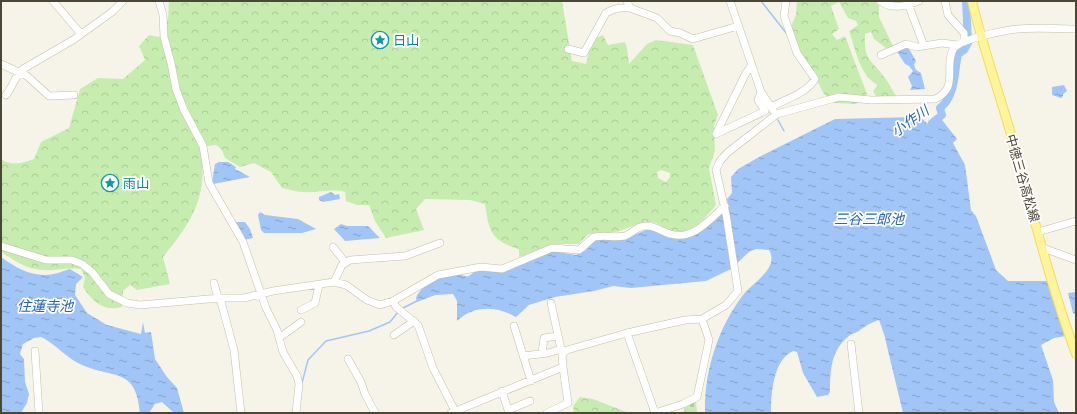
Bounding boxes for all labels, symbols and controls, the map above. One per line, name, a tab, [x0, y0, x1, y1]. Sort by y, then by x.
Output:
place icon: 日山	[370, 30, 390, 50]
place label: 日山	[393, 33, 419, 48]
water label: 小作川	[888, 101, 934, 140]
street label: 中徳三谷高松線	[1003, 132, 1042, 224]
place icon: 雨山	[100, 173, 120, 193]
place label: 雨山	[123, 176, 149, 191]
water label: 三谷三郎池	[834, 211, 906, 228]
water label: 住蓮寺池	[17, 298, 75, 315]

